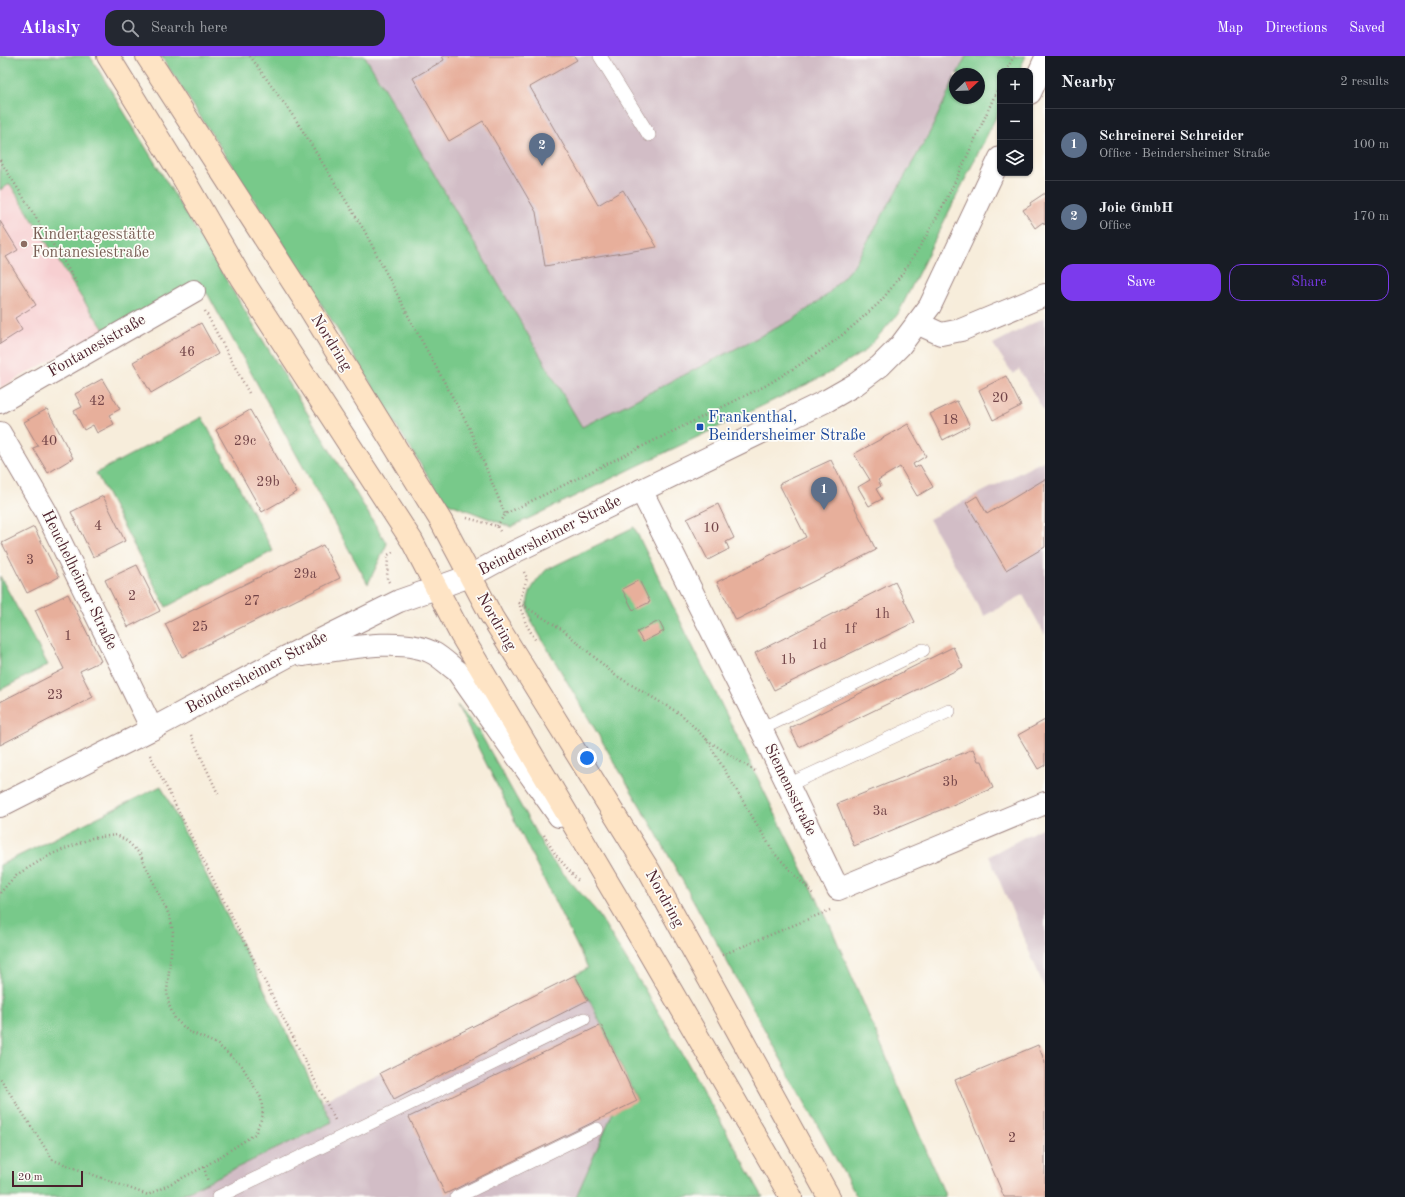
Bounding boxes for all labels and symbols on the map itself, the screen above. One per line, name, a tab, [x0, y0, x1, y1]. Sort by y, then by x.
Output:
north arrow	[949, 68, 985, 104]
pin: 2	[529, 133, 555, 166]
place label: Kindertagesstätte Fontanesiestraße	[32, 227, 155, 261]
marker: Kindertagesstätte Fontanesiestraße	[19, 239, 29, 249]
street label: Fontanesistraße	[45, 312, 149, 380]
street label: Nordring	[307, 312, 355, 374]
house number: 46	[179, 345, 195, 359]
house number: 20	[992, 391, 1008, 405]
house number: 42	[89, 394, 105, 408]
place label: Frankenthal, Beindersheimer Straße	[708, 410, 866, 444]
house number: 18	[942, 413, 958, 427]
marker: Frankenthal, Beindersheimer Straße	[695, 422, 705, 432]
house number: 40	[41, 434, 57, 448]
house number: 29c	[234, 434, 256, 448]
house number: 29b	[256, 475, 280, 489]
pin: 1	[811, 477, 837, 510]
street label: Beindersheimer Straße	[476, 493, 624, 579]
street label: Heuchelheimer Straße	[38, 508, 120, 652]
house number: 4	[94, 519, 102, 533]
house number: 10	[703, 521, 719, 535]
house number: 3	[26, 553, 34, 567]
house number: 29a	[293, 567, 317, 581]
house number: 2	[128, 589, 136, 603]
street label: Nordring	[473, 591, 519, 654]
house number: 27	[244, 594, 260, 608]
house number: 1h	[874, 607, 890, 621]
house number: 25	[192, 620, 208, 634]
house number: 1f	[844, 622, 858, 636]
house number: 1	[64, 629, 72, 643]
street label: Beindersheimer Straße	[184, 629, 330, 717]
house number: 1d	[811, 638, 827, 652]
house number: 1b	[780, 653, 796, 667]
house number: 23	[47, 688, 63, 702]
street label: Siemensstraße	[761, 742, 819, 838]
your location	[577, 748, 597, 768]
house number: 3b	[942, 775, 958, 789]
house number: 3a	[872, 804, 888, 818]
street label: Nordring	[642, 867, 687, 931]
house number: 2	[1008, 1131, 1016, 1145]
scale bar	[12, 1169, 83, 1188]

